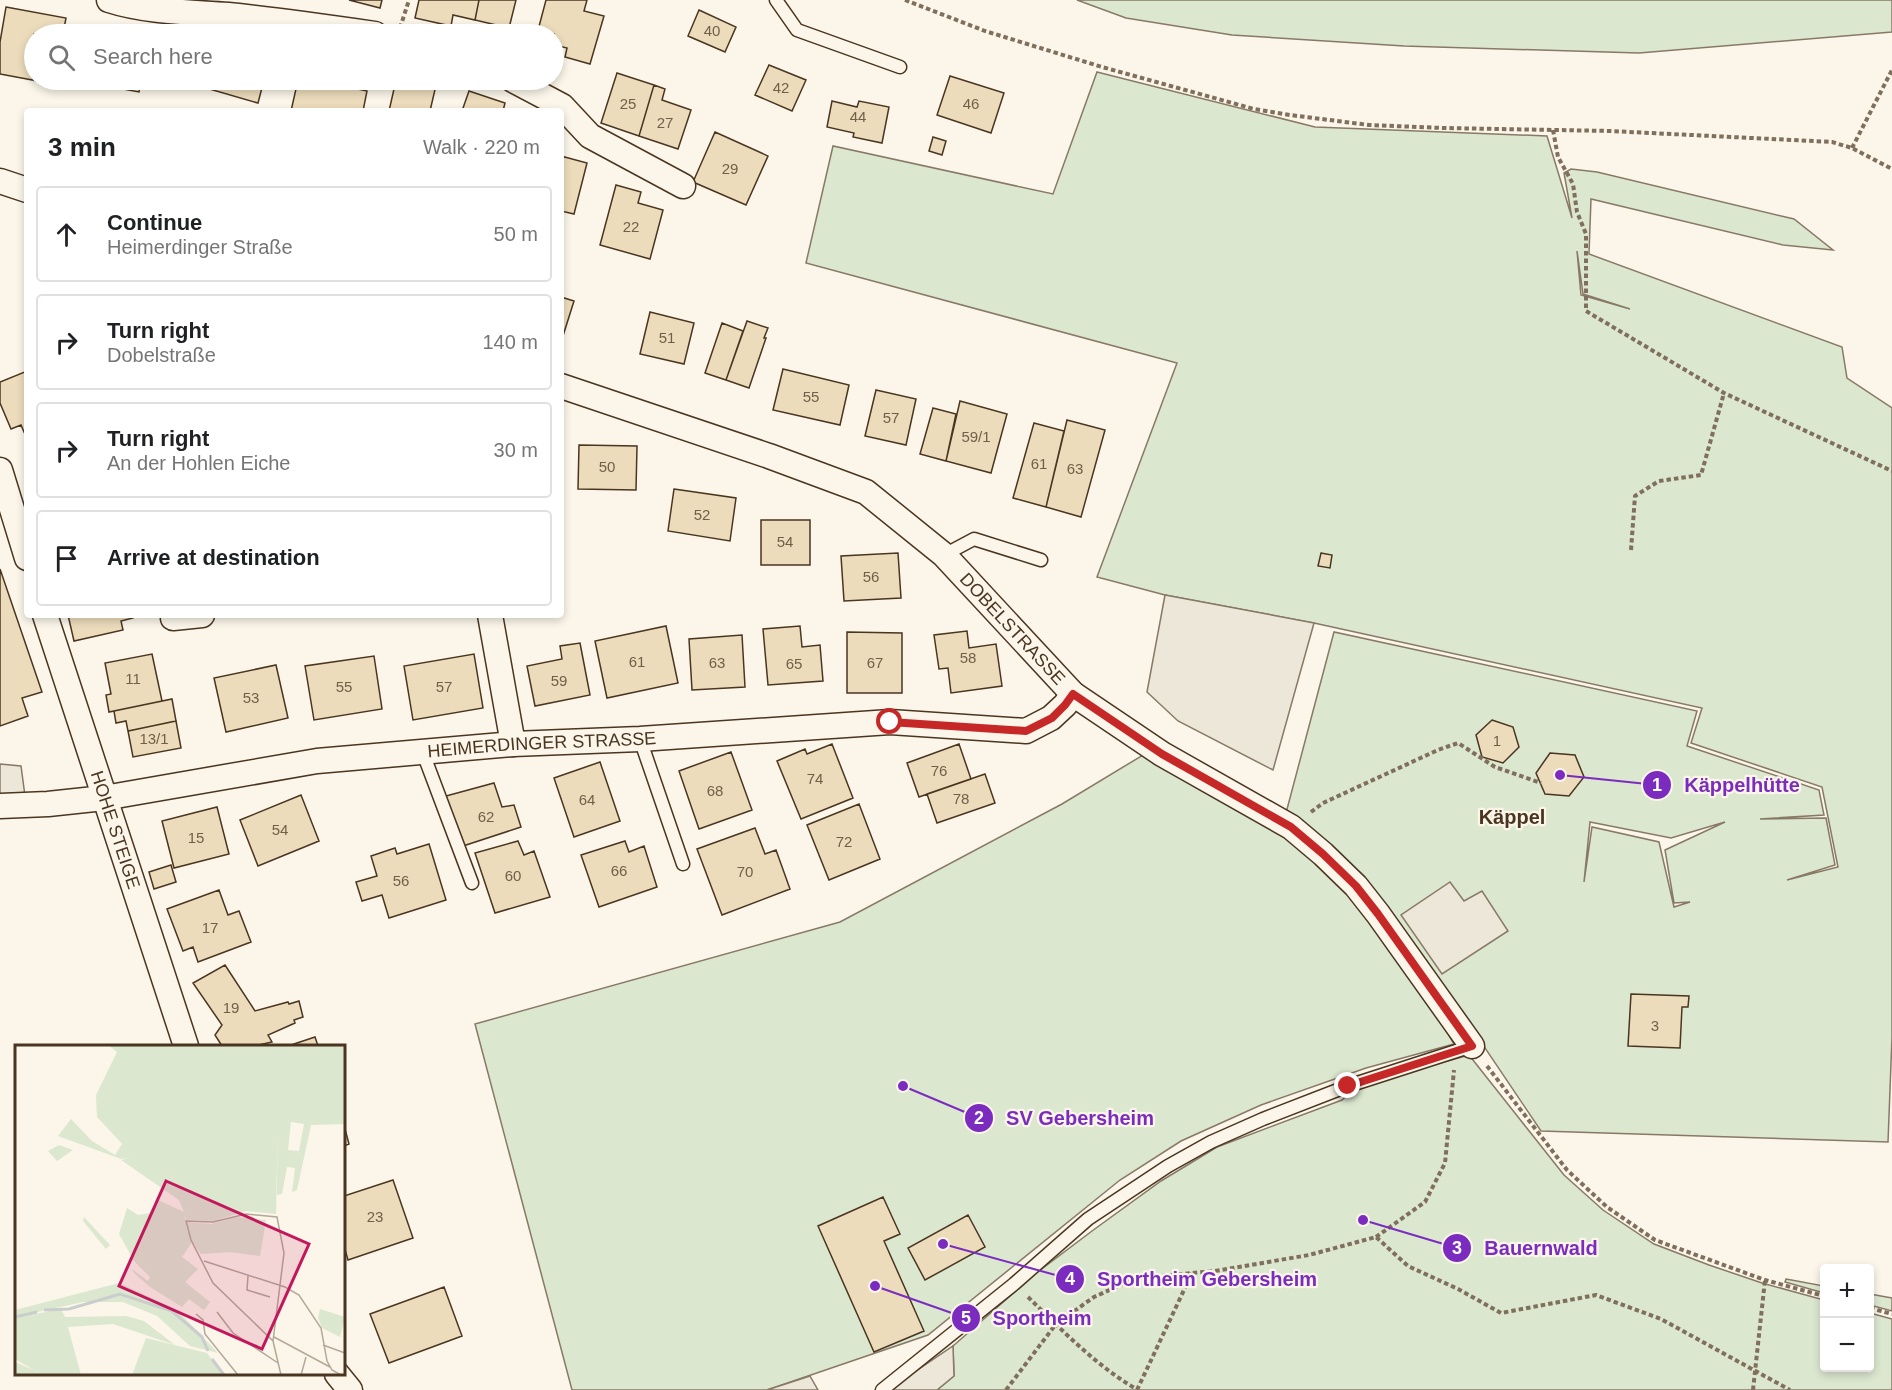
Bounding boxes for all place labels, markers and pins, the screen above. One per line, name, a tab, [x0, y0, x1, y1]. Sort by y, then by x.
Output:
callout: Käppelhütte	[1642, 766, 1812, 804]
callout: SV Gebersheim	[964, 1099, 1166, 1137]
callout: Bauernwald	[1442, 1229, 1610, 1267]
callout: Sportheim Gebersheim	[1055, 1260, 1329, 1298]
callout: Sportheim	[951, 1299, 1104, 1337]

